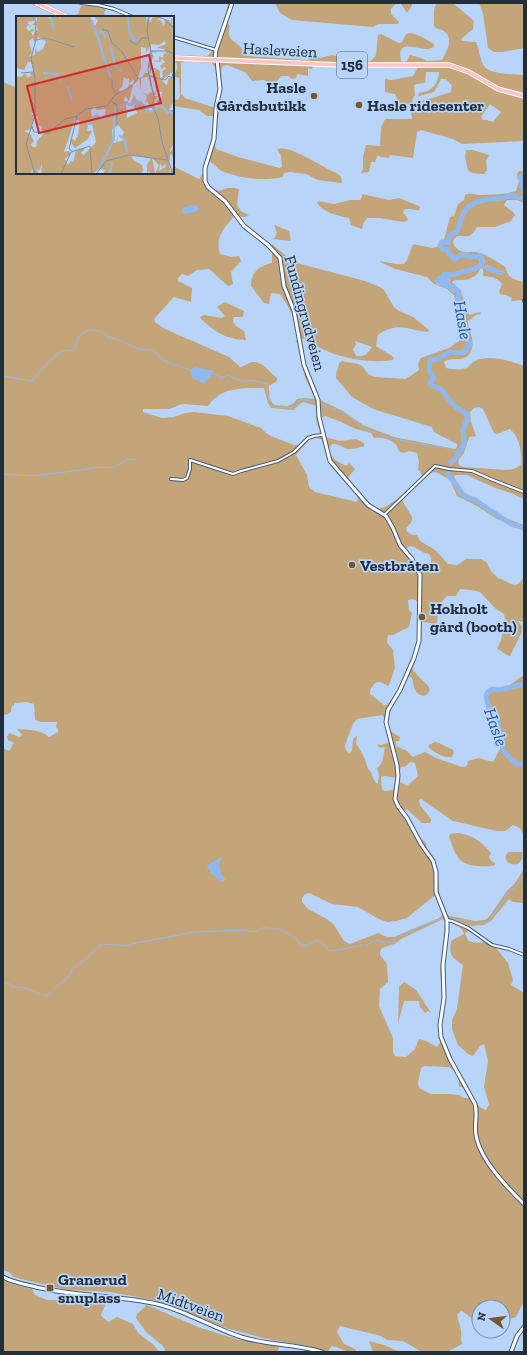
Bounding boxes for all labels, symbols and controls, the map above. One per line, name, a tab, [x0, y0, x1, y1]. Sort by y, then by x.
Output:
inset map	[16, 16, 174, 174]
street label: Hasleveien	[242, 39, 319, 61]
road number: 156	[337, 52, 367, 78]
place label: Hasle Gårdsbutikk	[216, 78, 306, 115]
marker: Hasle Gårdsbutikk	[309, 91, 319, 101]
place label: Hasle ridesenter	[367, 96, 484, 115]
marker: Hasle ridesenter	[354, 100, 364, 110]
street label: Fundingrudveien	[280, 253, 330, 374]
water label: Hasle	[450, 299, 476, 341]
place label: Vestbråten	[360, 556, 439, 575]
marker: Vestbråten	[347, 560, 357, 570]
place label: Hokholt gård (booth)	[430, 599, 517, 636]
marker: Hokholt gård (booth)	[417, 612, 427, 622]
water label: Hasle	[480, 705, 512, 749]
place label: Granerud snuplass	[58, 1270, 127, 1307]
marker: Granerud snuplass	[45, 1283, 55, 1293]
street label: Midtveien	[155, 1284, 228, 1326]
north arrow	[471, 1299, 511, 1339]
text: N	[474, 1310, 489, 1322]

